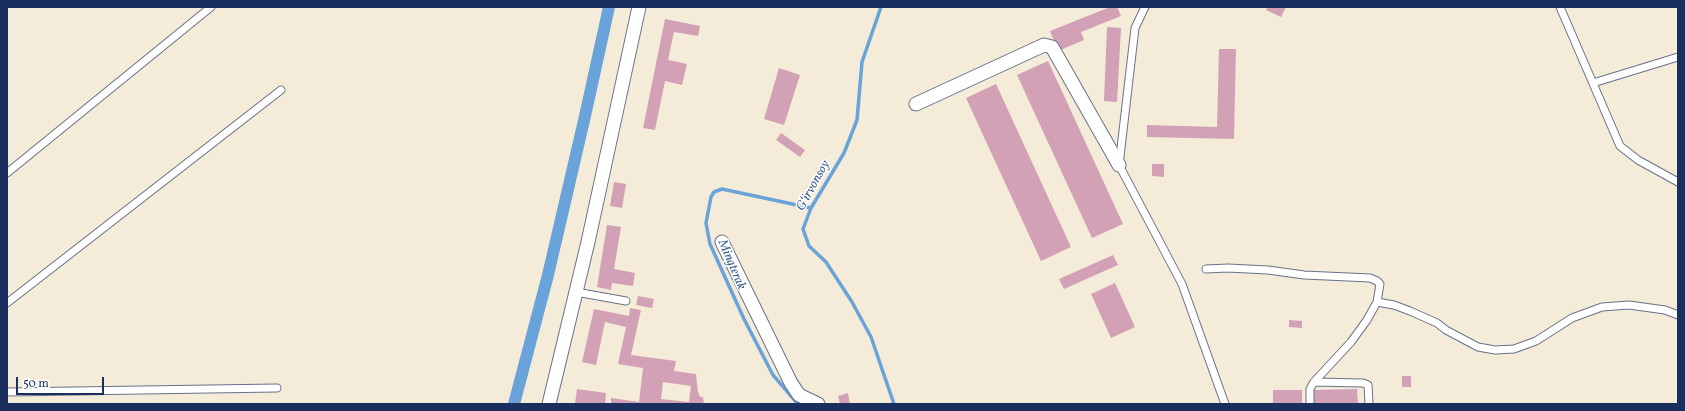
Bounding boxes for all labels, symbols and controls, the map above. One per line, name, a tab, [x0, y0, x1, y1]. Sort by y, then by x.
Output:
water label: G‘irvonsoy	[794, 158, 834, 214]
water label: Mingterak	[714, 238, 748, 292]
scale bar	[18, 369, 106, 395]
text: 50 m	[23, 376, 49, 392]

